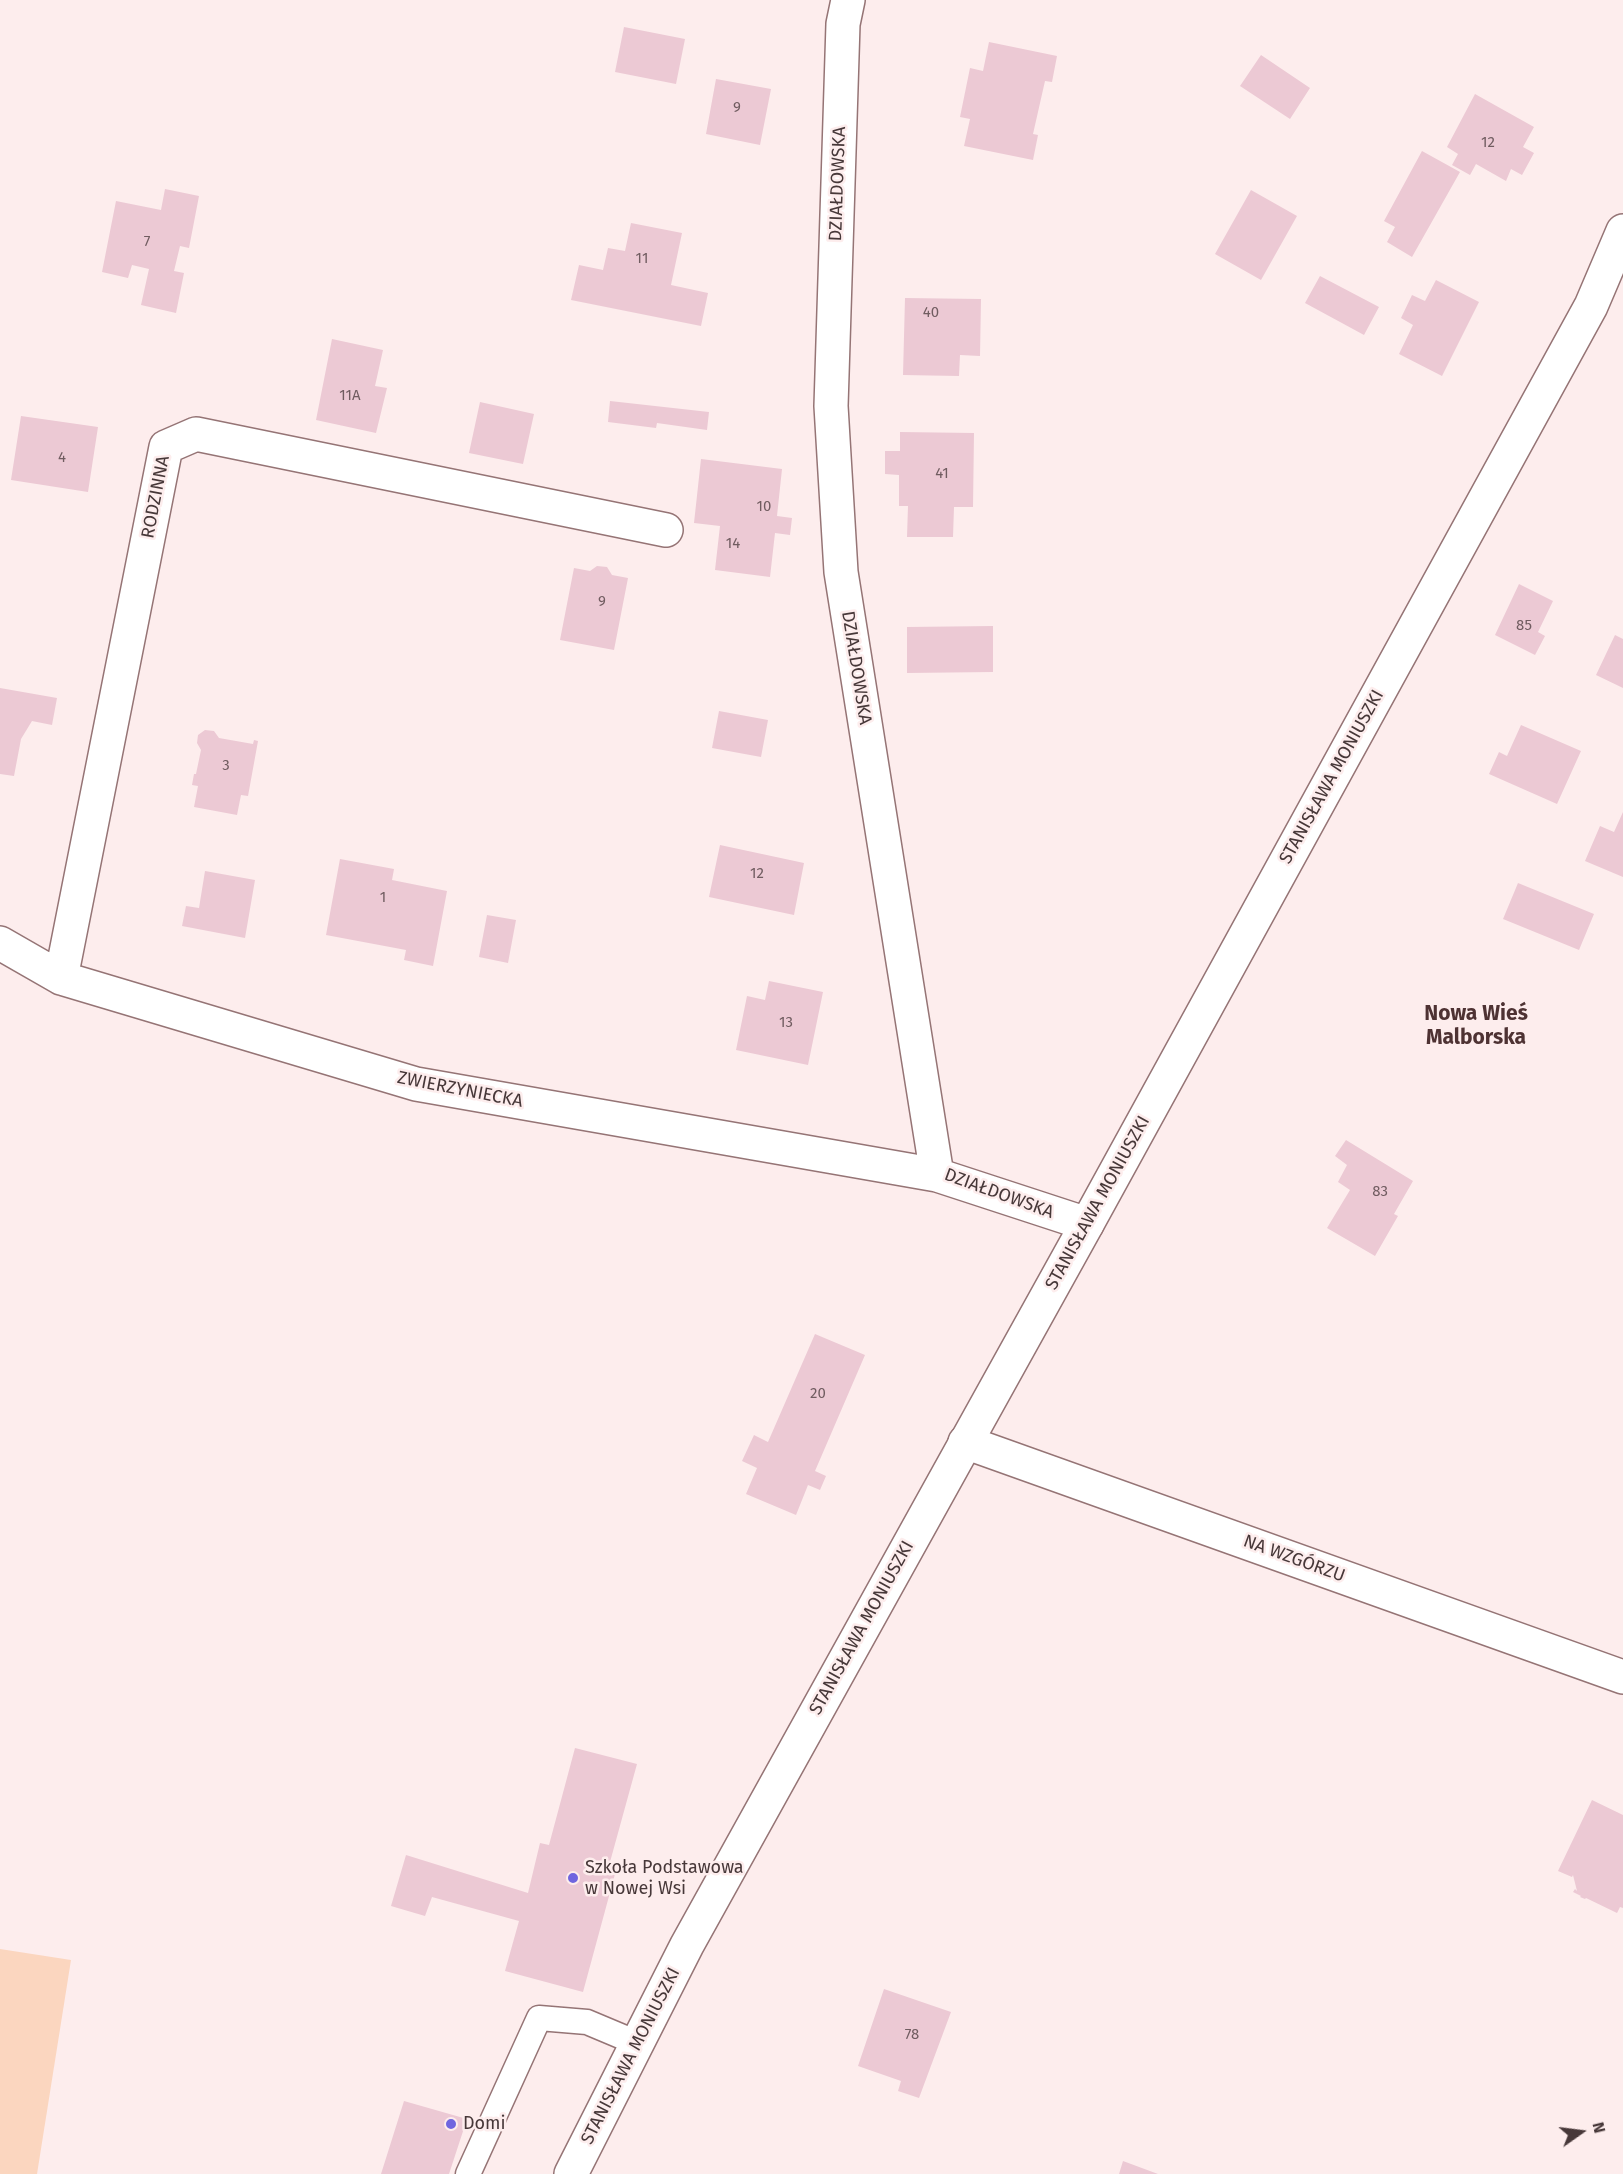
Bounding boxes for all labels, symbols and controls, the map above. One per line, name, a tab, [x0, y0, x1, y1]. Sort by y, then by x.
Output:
house number: 9	[733, 99, 741, 117]
street label: DZIAŁDOWSKA	[825, 126, 851, 242]
house number: 12	[1481, 134, 1495, 152]
house number: 7	[144, 233, 150, 251]
house number: 11	[636, 250, 648, 268]
house number: 40	[923, 304, 939, 322]
house number: 11A	[339, 387, 361, 405]
house number: 4	[58, 449, 66, 467]
street label: RODZINNA	[137, 454, 175, 540]
house number: 41	[935, 465, 949, 483]
house number: 10	[757, 498, 771, 516]
house number: 14	[726, 535, 740, 553]
house number: 9	[598, 593, 606, 611]
street label: DZIAŁDOWSKA	[836, 610, 876, 726]
house number: 85	[1516, 617, 1532, 635]
street label: STANISŁAWA MONIUSZKI	[1275, 686, 1389, 868]
house number: 3	[222, 757, 230, 775]
house number: 12	[750, 865, 764, 883]
house number: 1	[380, 889, 386, 907]
district label: Nowa Wieś Malborska	[1424, 1001, 1528, 1051]
house number: 13	[779, 1014, 793, 1032]
street label: ZWIERZYNIECKA	[395, 1067, 525, 1113]
street label: STANISŁAWA MONIUSZKI	[1041, 1112, 1155, 1294]
street label: DZIAŁDOWSKA	[941, 1164, 1057, 1224]
house number: 83	[1372, 1183, 1388, 1201]
house number: 20	[810, 1385, 826, 1403]
street label: NA WZGÓRZU	[1240, 1531, 1348, 1587]
street label: STANISŁAWA MONIUSZKI	[805, 1537, 919, 1719]
place label: Szkoła Podstawowa w Nowej Wsi	[585, 1857, 744, 1900]
marker: Szkoła Podstawowa w Nowej Wsi	[566, 1871, 580, 1885]
street label: STANISŁAWA MONIUSZKI	[577, 1964, 685, 2148]
house number: 78	[905, 2026, 919, 2044]
north arrow	[1551, 2102, 1611, 2162]
place label: Domi	[463, 2113, 506, 2135]
marker: Domi	[444, 2117, 458, 2131]
text: N	[1588, 2120, 1609, 2135]

